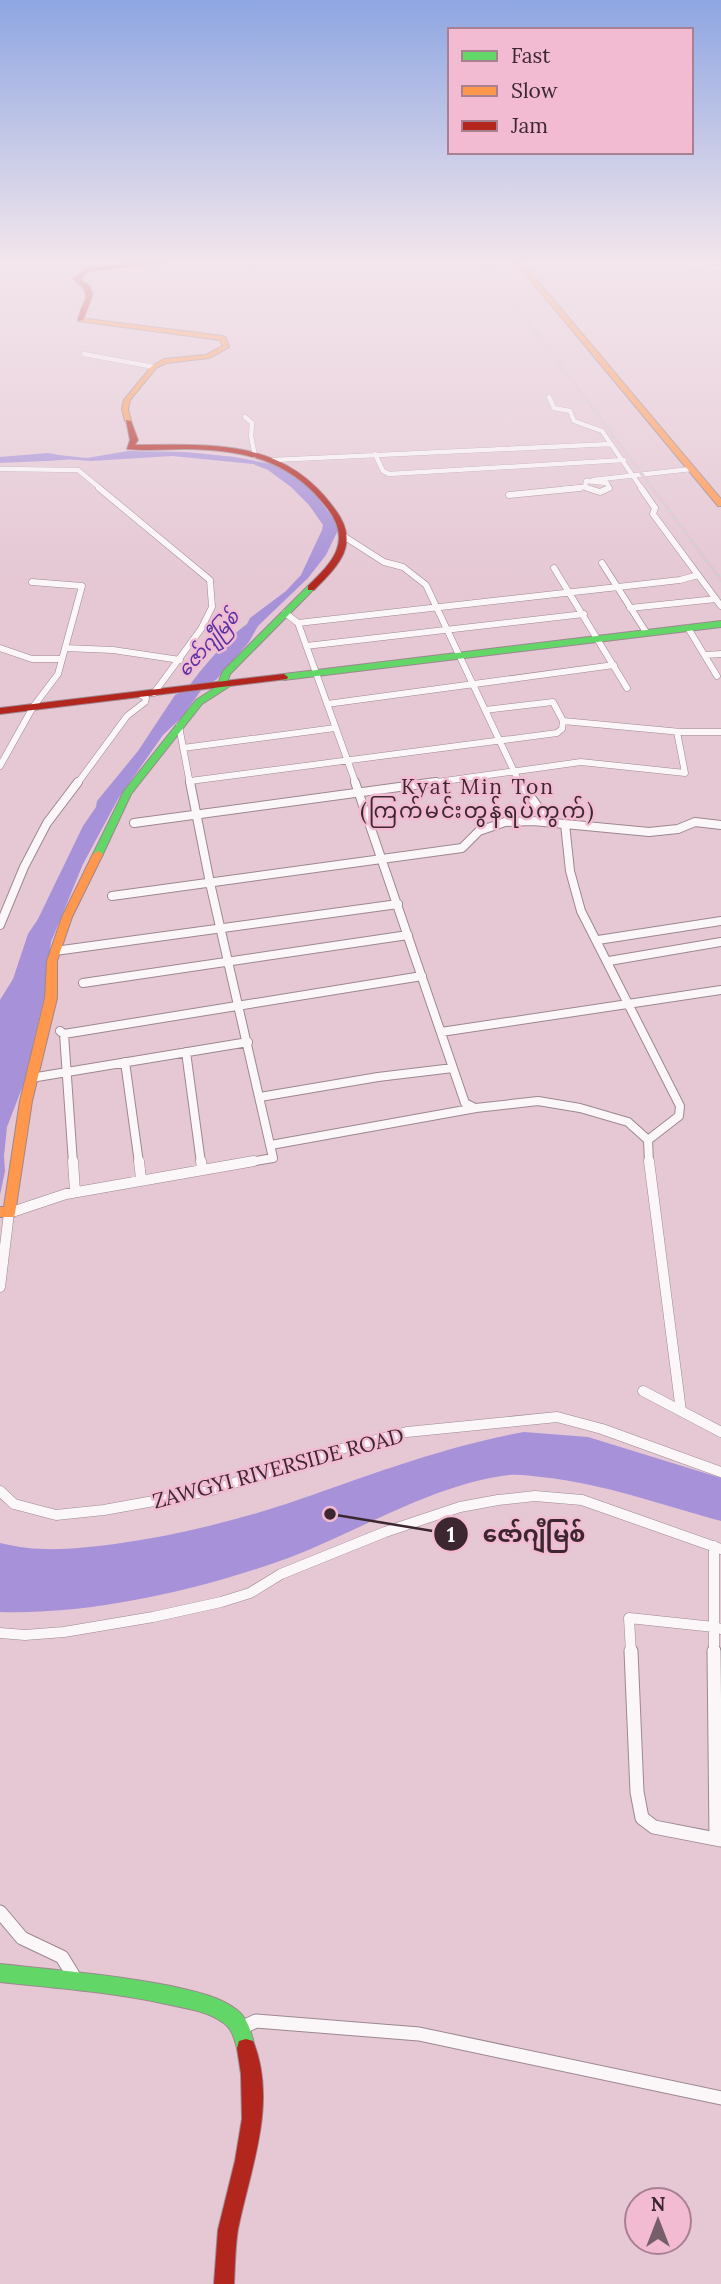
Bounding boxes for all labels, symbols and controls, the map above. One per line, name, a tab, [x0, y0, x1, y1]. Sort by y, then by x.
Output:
legend	[448, 28, 693, 154]
text: Fast	[511, 42, 551, 69]
text: Slow	[511, 77, 558, 104]
text: Jam	[510, 112, 548, 139]
water label: ဇော်ဂျီမြစ်	[171, 603, 248, 684]
district label: Kyat Min Ton (ကြက်မင်းတွန်ရပ်ကွက်)	[360, 773, 596, 828]
street label: ZAWGYI RIVERSIDE ROAD	[149, 1421, 407, 1515]
callout: ဇော်ဂျီမြစ်	[434, 1512, 599, 1556]
text: ဇော်ဂျီမြစ်	[483, 1518, 585, 1554]
text: 1	[447, 1521, 455, 1548]
north arrow	[623, 2186, 693, 2256]
text: N	[651, 2192, 666, 2216]

